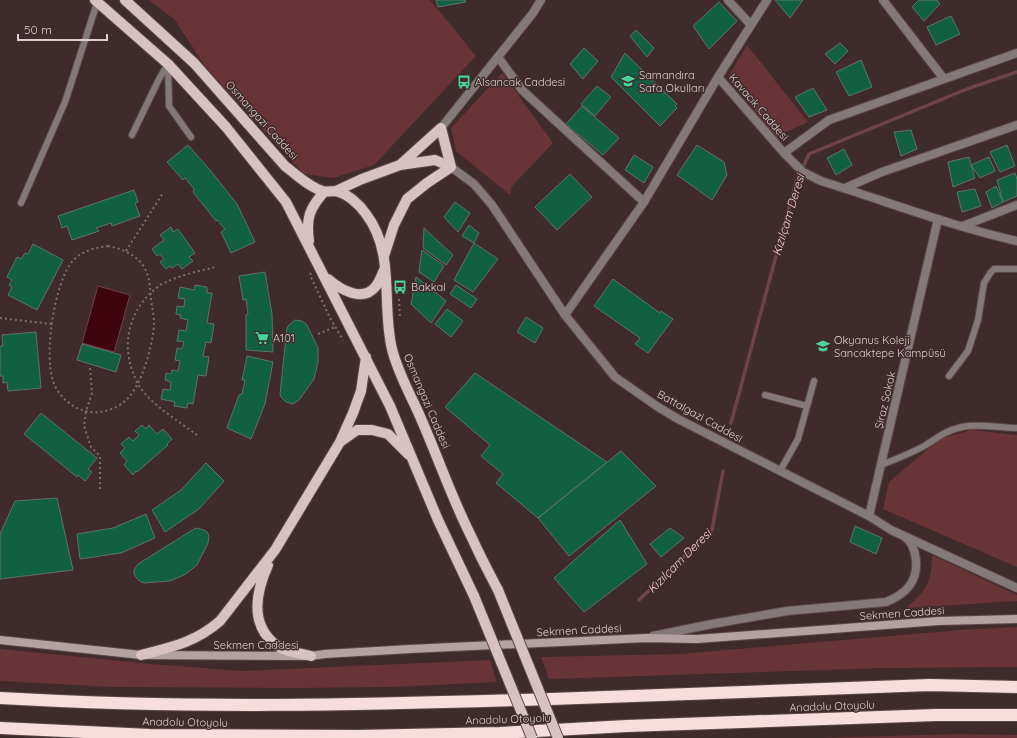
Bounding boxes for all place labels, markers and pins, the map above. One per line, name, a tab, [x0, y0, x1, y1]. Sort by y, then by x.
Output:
place label: Samandıra Safa Okulları	[639, 68, 704, 95]
school or university icon: Samandıra Safa Okulları	[620, 73, 636, 89]
bus stop icon: Alsancak Caddesi	[456, 74, 472, 90]
place label: Alsancak Caddesi	[475, 75, 565, 89]
bus stop icon: Bakkal	[392, 279, 408, 295]
place label: Bakkal	[411, 280, 446, 294]
supermarket icon: A101	[254, 330, 270, 346]
place label: A101	[273, 331, 295, 345]
place label: Okyanus Koleji Sancaktepe Kampüsü	[834, 333, 946, 360]
school or university icon: Okyanus Koleji Sancaktepe Kampüsü	[815, 338, 831, 354]

